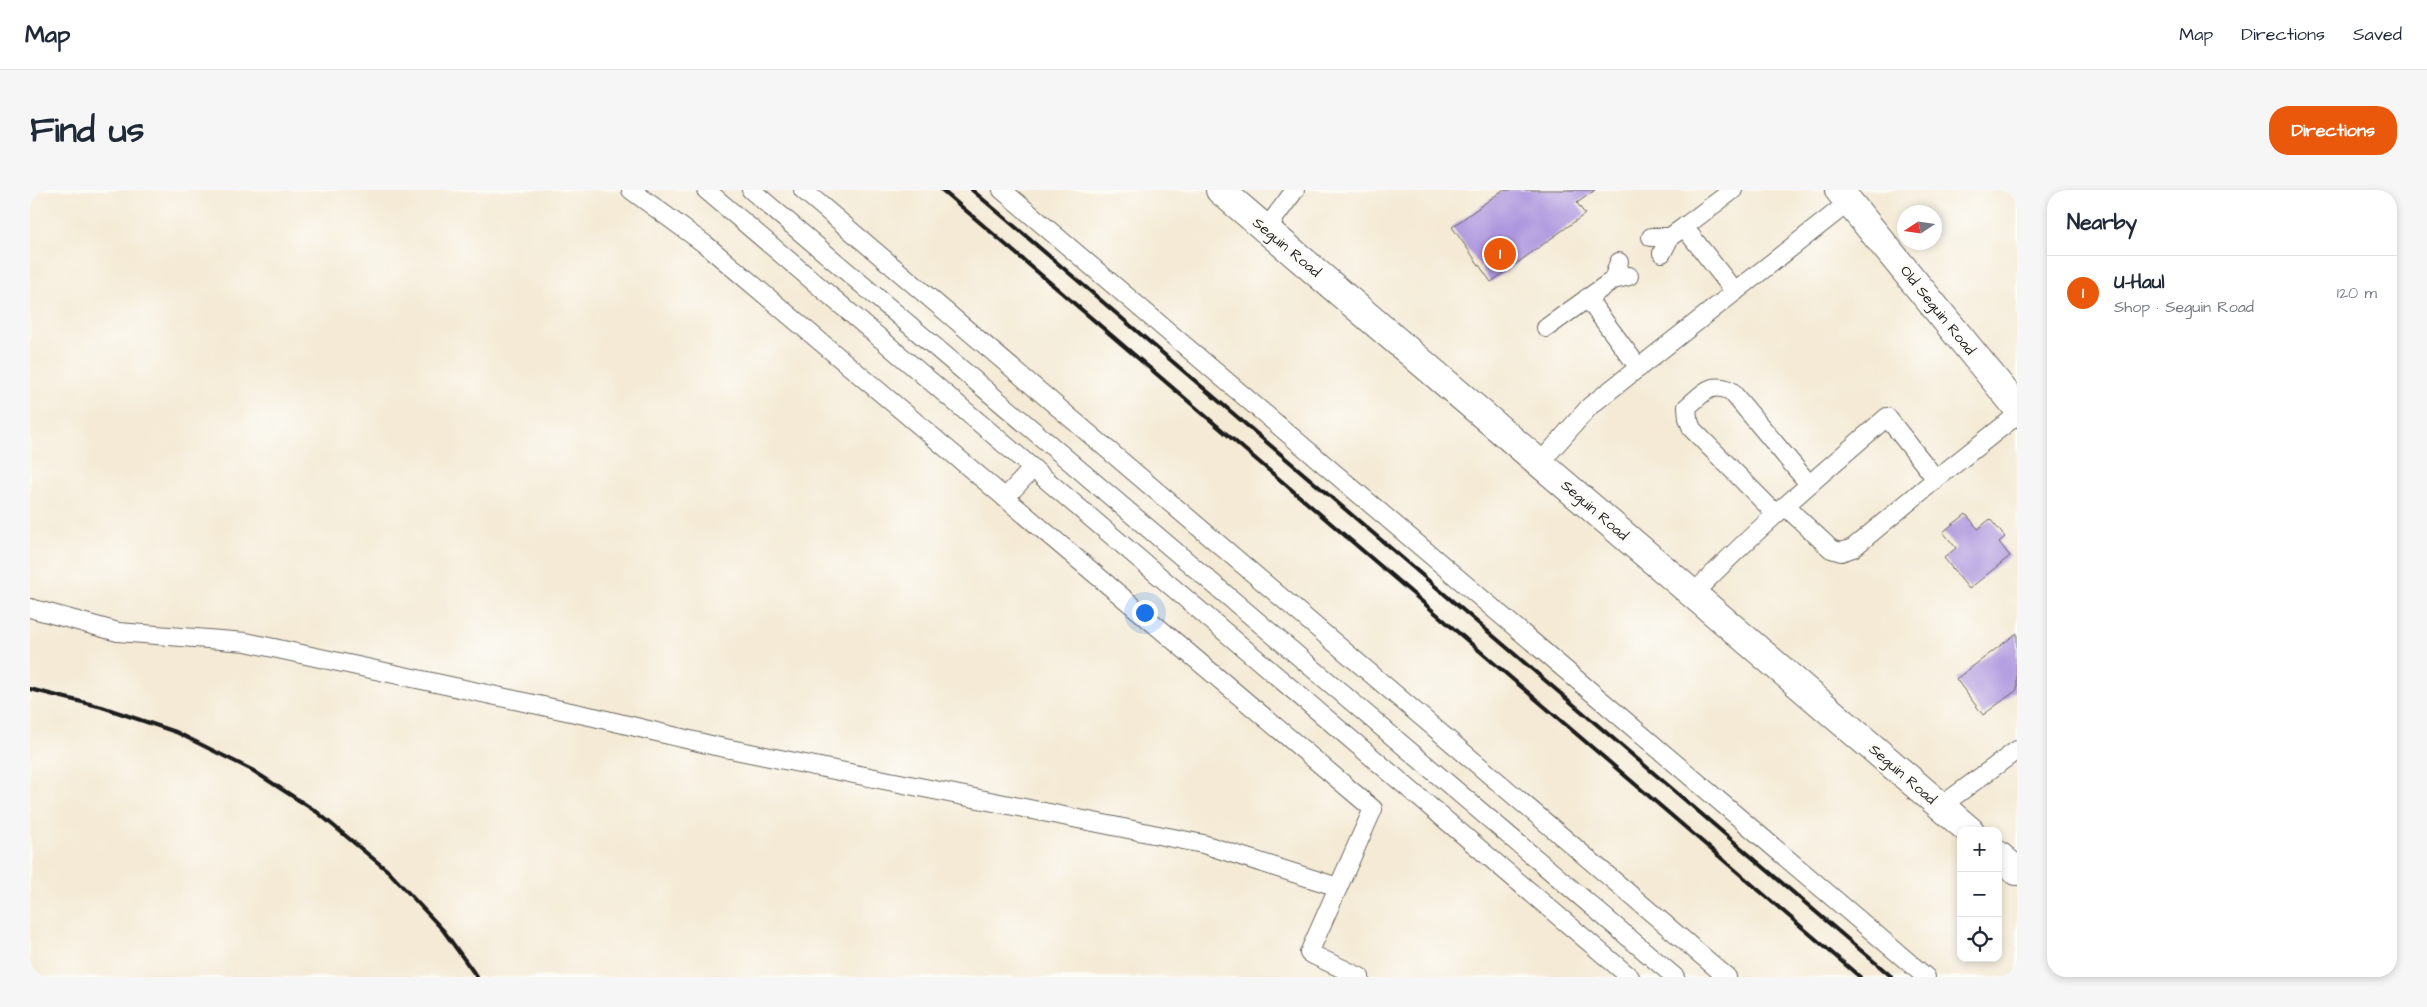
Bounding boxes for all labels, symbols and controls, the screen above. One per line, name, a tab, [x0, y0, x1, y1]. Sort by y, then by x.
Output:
text: Map	[25, 18, 70, 52]
text: Map	[2179, 22, 2213, 47]
text: Directions	[2241, 22, 2325, 47]
text: Saved	[2353, 22, 2402, 47]
text: Find us	[30, 106, 144, 155]
button: Directions	[2269, 106, 2397, 155]
north arrow	[1897, 205, 1942, 250]
text: Nearby	[2067, 208, 2137, 237]
street label: Seguin Road	[1247, 213, 1326, 283]
pin: 1	[1484, 235, 1516, 273]
street label: Old Seguin Road	[1894, 261, 1980, 360]
text: U-Haul	[2114, 269, 2164, 296]
text: 1	[2082, 282, 2084, 304]
text: 120 m	[2337, 282, 2377, 304]
text: Shop · Seguin Road	[2114, 296, 2254, 318]
street label: Seguin Road	[1556, 475, 1633, 547]
your location	[1132, 600, 1158, 626]
street label: Seguin Road	[1864, 739, 1941, 811]
map controls	[1957, 827, 2002, 962]
button: +	[1957, 827, 2002, 872]
button: −	[1957, 872, 2002, 917]
button: locate	[1957, 917, 2002, 962]

